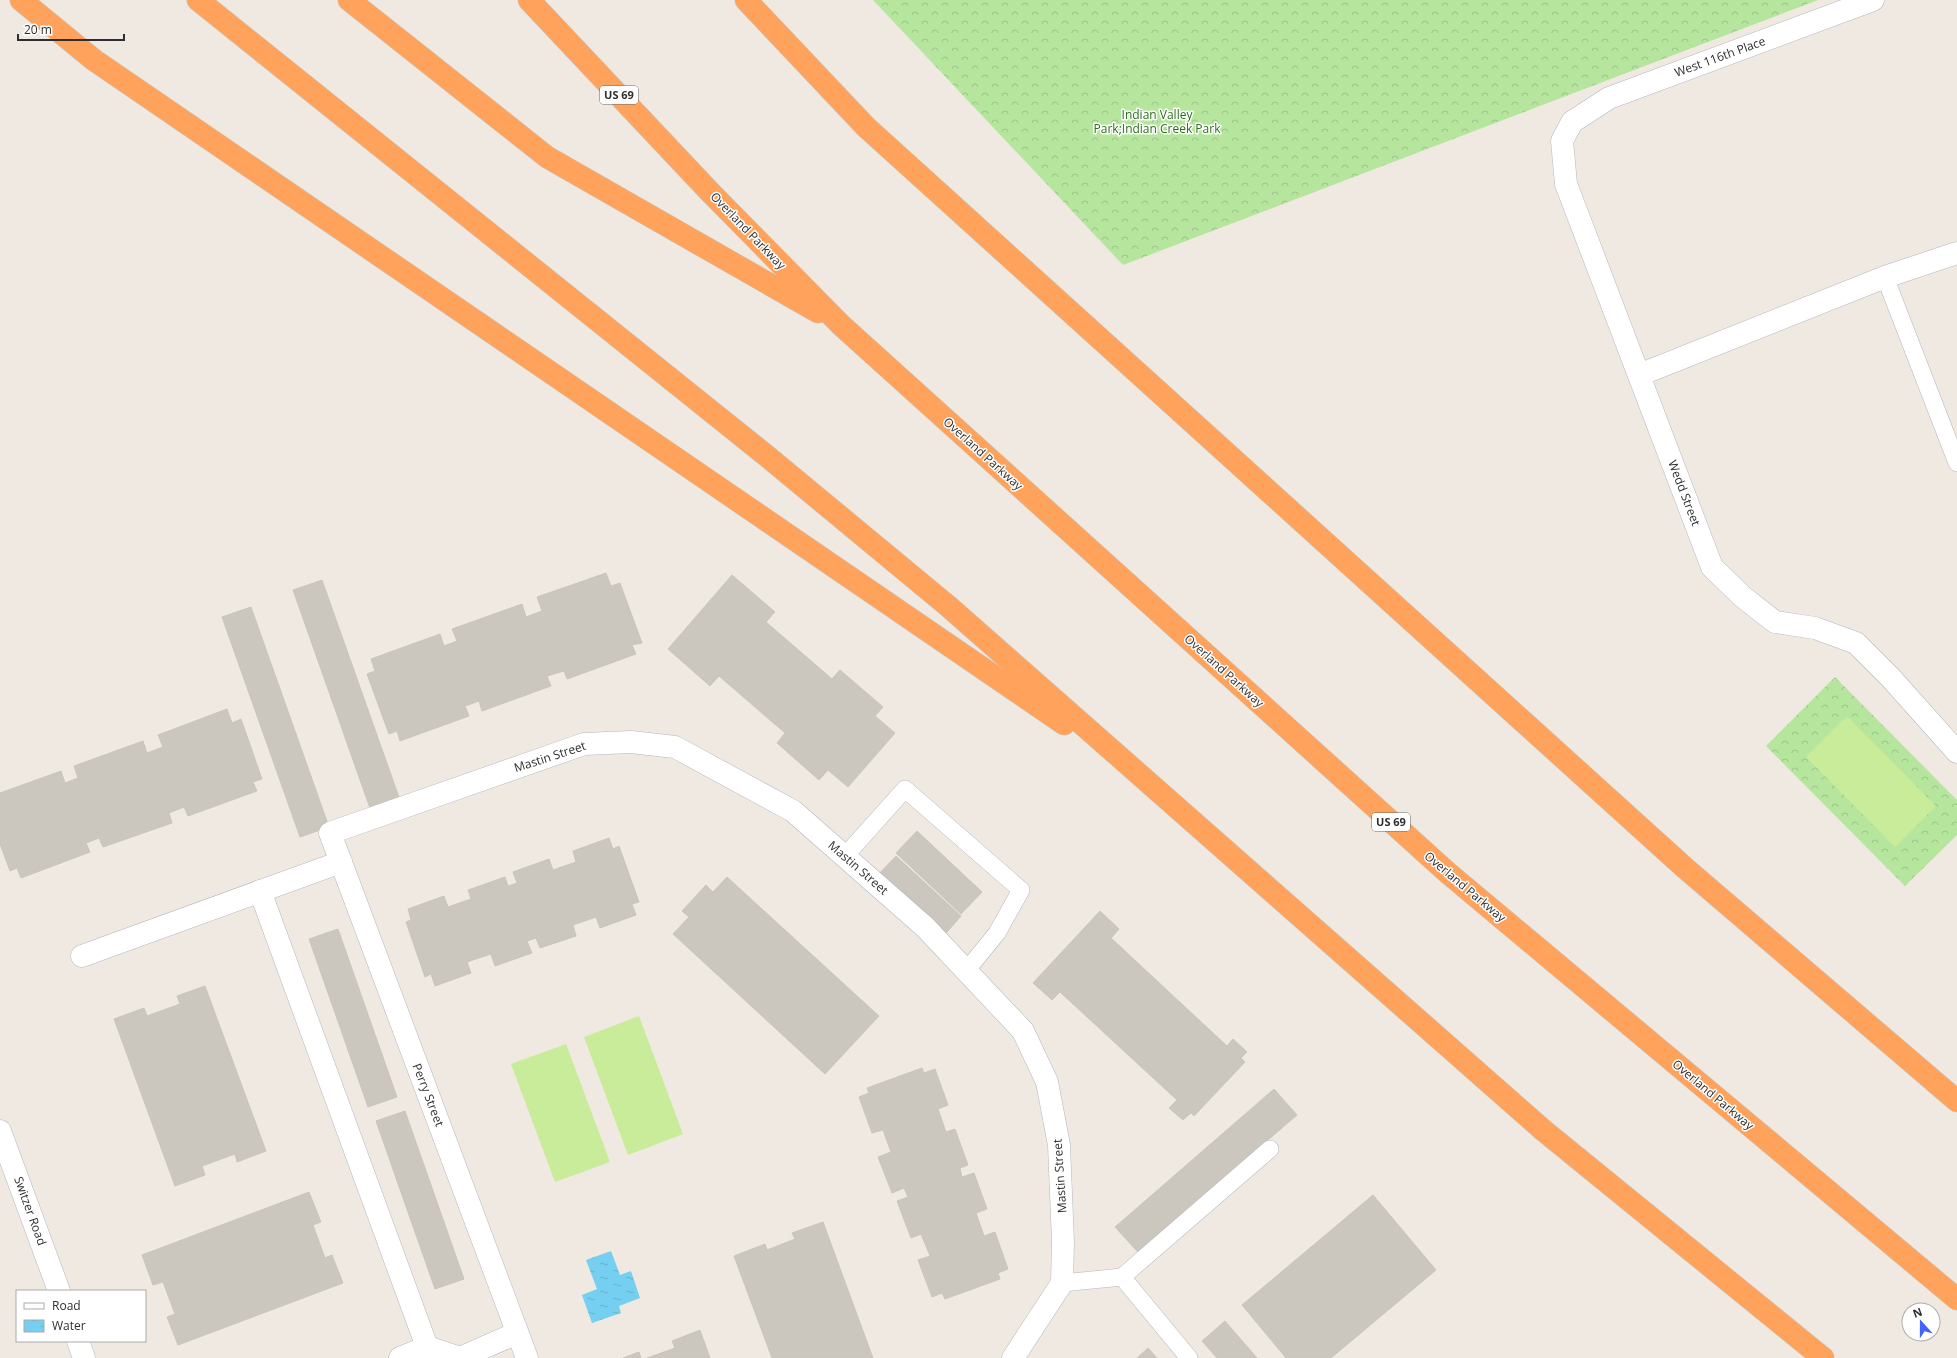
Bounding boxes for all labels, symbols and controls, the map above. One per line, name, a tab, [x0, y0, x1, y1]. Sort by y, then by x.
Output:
scale bar	[18, 16, 124, 42]
text: 20 m	[24, 21, 52, 38]
street label: West 116th Place	[1672, 32, 1768, 81]
road number: US 69	[600, 86, 638, 104]
park label: Indian Valley Park;Indian Creek Park	[1094, 106, 1221, 137]
street label: Overland Parkway	[707, 188, 790, 274]
street label: Overland Parkway	[940, 413, 1027, 495]
street label: Wedd Street	[1664, 458, 1705, 528]
street label: Overland Parkway	[1181, 630, 1268, 712]
street label: Mastin Street	[512, 737, 588, 776]
road number: US 69	[1372, 813, 1410, 831]
street label: Mastin Street	[825, 837, 892, 898]
street label: Overland Parkway	[1421, 847, 1510, 926]
street label: Overland Parkway	[1669, 1055, 1758, 1134]
street label: Perry Street	[409, 1061, 448, 1129]
street label: Mastin Street	[1048, 1138, 1071, 1214]
street label: Switzer Road	[10, 1174, 51, 1248]
legend	[16, 1290, 146, 1342]
text: Road	[52, 1297, 81, 1314]
north arrow	[1901, 1302, 1941, 1342]
text: N	[1910, 1304, 1924, 1321]
text: Water	[52, 1317, 86, 1334]

